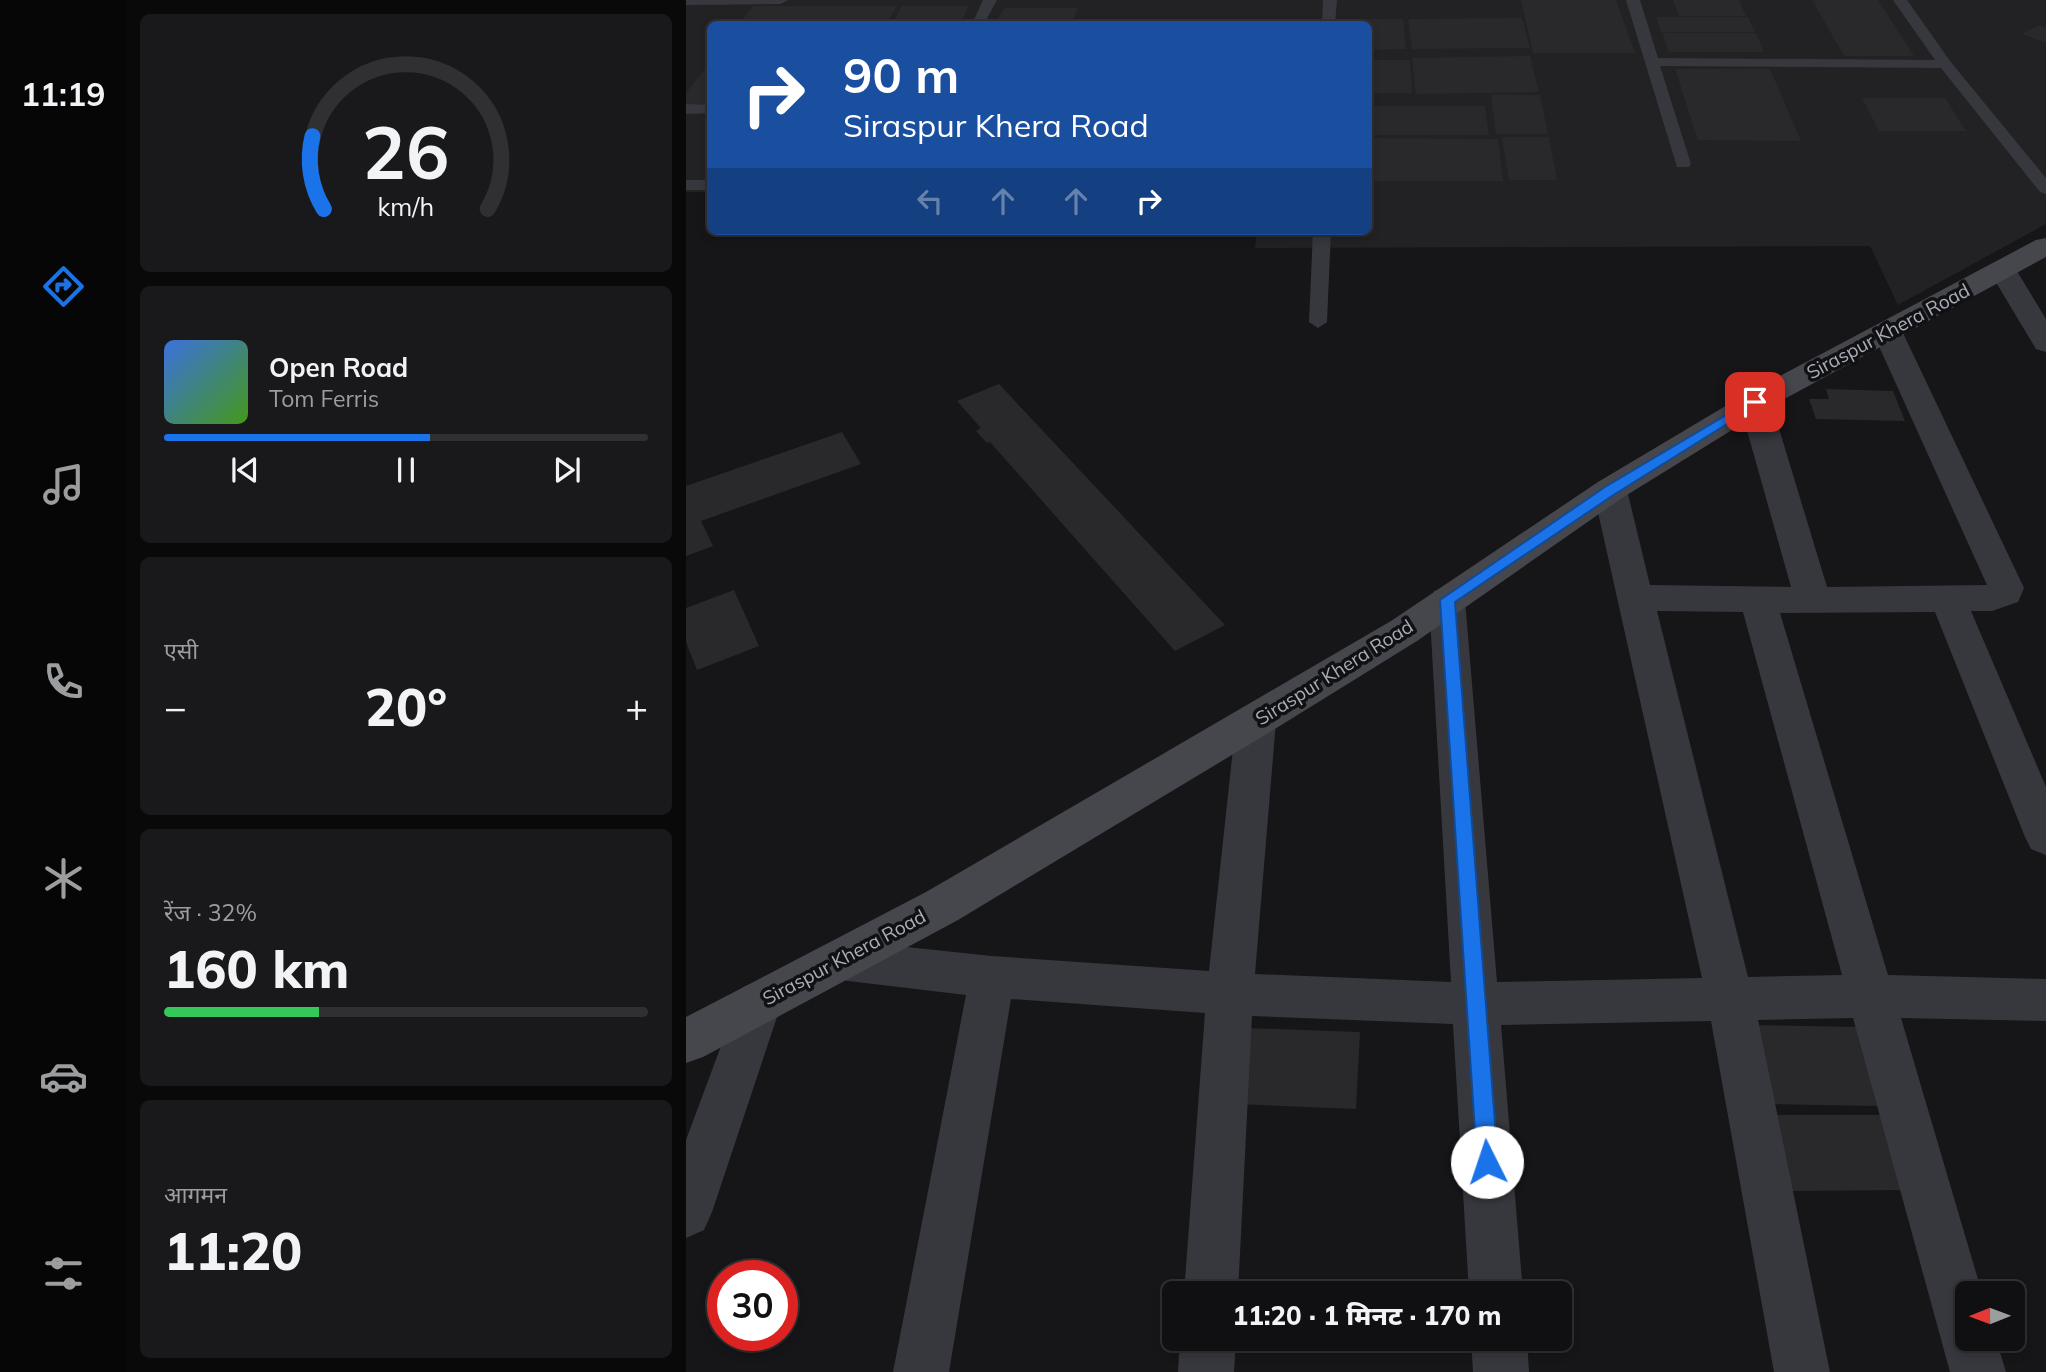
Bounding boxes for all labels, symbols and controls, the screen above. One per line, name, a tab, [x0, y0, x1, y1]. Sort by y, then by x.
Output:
text: 90 m	[843, 44, 959, 105]
icon: right	[728, 49, 819, 140]
text: 11:19	[21, 74, 105, 114]
text: Siraspur Khera Road	[843, 105, 1149, 145]
text: 26	[362, 106, 450, 197]
icon: left	[911, 182, 949, 220]
icon: ahead	[984, 182, 1022, 220]
icon: ahead	[1057, 182, 1095, 220]
icon: right	[1130, 182, 1168, 220]
text: km/h	[378, 191, 434, 222]
icon: directions	[39, 262, 88, 311]
street label: Siraspur Khera Road	[1802, 278, 1974, 384]
text: Open Road	[269, 351, 408, 384]
pin	[1725, 372, 1785, 432]
icon: arrive	[1736, 383, 1774, 421]
text: Tom Ferris	[269, 384, 379, 413]
icon: previous	[226, 451, 264, 489]
icon: pause	[387, 451, 425, 489]
icon: next	[548, 451, 586, 489]
icon: music	[39, 460, 88, 509]
street label: Siraspur Khera Road	[1251, 614, 1417, 730]
text: एसी	[164, 636, 198, 665]
icon: phone	[39, 657, 88, 706]
text: 20°	[365, 674, 447, 739]
text: −	[164, 683, 187, 731]
text: +	[625, 683, 648, 731]
icon: climate	[39, 854, 88, 903]
text: रेंज · 32%	[164, 898, 257, 927]
street label: Siraspur Khera Road	[758, 904, 930, 1010]
text: 160 km	[164, 936, 349, 1001]
icon: car	[39, 1052, 88, 1101]
position arrow	[1450, 1125, 1524, 1199]
text: आगमन	[164, 1180, 227, 1209]
text: 11:20	[164, 1218, 302, 1283]
icon: filters	[39, 1249, 88, 1298]
speed limit sign: 30	[707, 1260, 798, 1351]
north arrow	[1955, 1281, 2025, 1351]
map controls	[1955, 1281, 2025, 1351]
text: 11:20 · 1 मिनट · 170 m	[1233, 1299, 1501, 1332]

